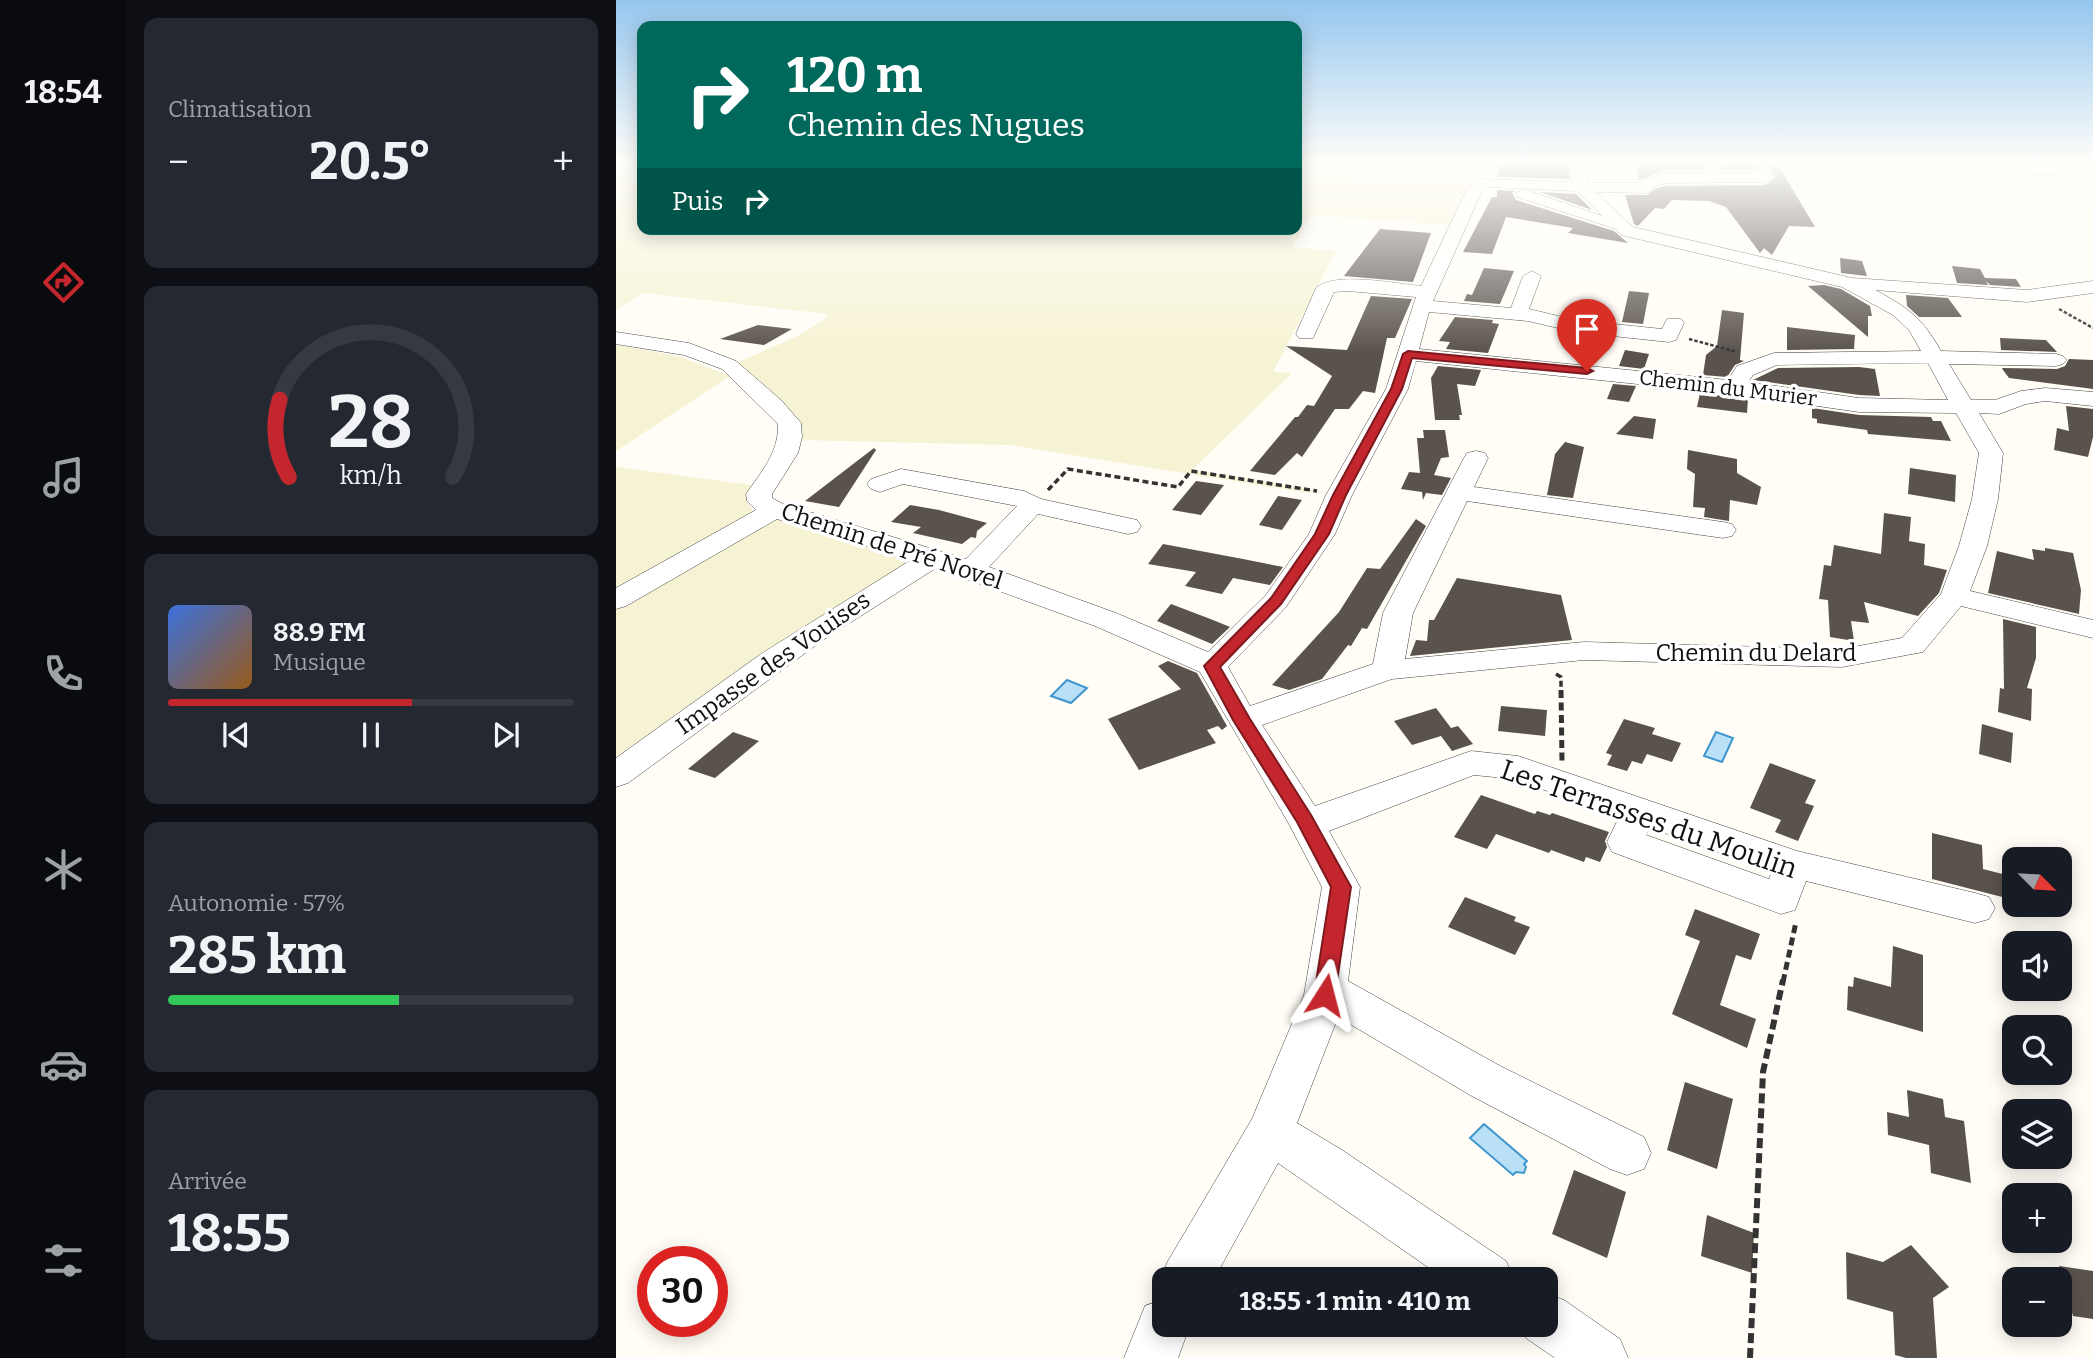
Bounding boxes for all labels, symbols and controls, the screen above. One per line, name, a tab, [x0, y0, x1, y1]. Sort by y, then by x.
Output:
text: 120 m	[787, 46, 922, 105]
icon: right	[672, 49, 763, 140]
text: 18:54	[24, 73, 102, 111]
text: Climatisation	[168, 95, 312, 123]
text: Chemin des Nugues	[787, 106, 1085, 144]
text: 20.5°	[309, 130, 432, 193]
text: −	[168, 139, 189, 185]
text: +	[552, 139, 574, 185]
icon: right	[737, 182, 775, 220]
text: Puis	[672, 186, 723, 217]
icon: directions	[39, 258, 88, 307]
pin	[1557, 299, 1617, 371]
icon: arrive	[1568, 310, 1606, 348]
street label: Chemin du Murier	[1638, 364, 1818, 412]
text: 28	[329, 379, 413, 466]
icon: music	[39, 453, 88, 502]
text: km/h	[340, 461, 402, 491]
street label: Chemin de Pré Novel	[778, 497, 1006, 595]
street label: Impasse des Vouises	[671, 586, 875, 740]
text: 88.9 FM	[273, 617, 366, 648]
street label: Chemin du Delard	[1656, 639, 1857, 667]
text: Musique	[273, 648, 366, 676]
icon: phone	[39, 649, 88, 698]
icon: previous	[217, 716, 255, 754]
icon: pause	[352, 716, 390, 754]
icon: next	[487, 716, 525, 754]
street label: Les Terrasses du Moulin	[1496, 753, 1802, 885]
icon: climate	[39, 845, 88, 894]
north arrow	[2002, 847, 2072, 917]
map controls	[2002, 847, 2072, 1337]
text: Autonomie · 57%	[168, 889, 345, 917]
text: 285 km	[168, 924, 346, 987]
button: sound	[2002, 931, 2072, 1001]
position arrow	[1288, 958, 1362, 1032]
button: search	[2002, 1015, 2072, 1085]
icon: car	[39, 1040, 88, 1089]
button: layers	[2002, 1099, 2072, 1169]
text: Arrivée	[168, 1167, 247, 1195]
button: +	[2002, 1183, 2072, 1253]
text: 18:55	[168, 1202, 291, 1265]
icon: filters	[39, 1236, 88, 1285]
speed limit sign: 30	[637, 1246, 728, 1337]
button: −	[2002, 1267, 2072, 1337]
text: 18:55 · 1 min · 410 m	[1239, 1286, 1471, 1317]

